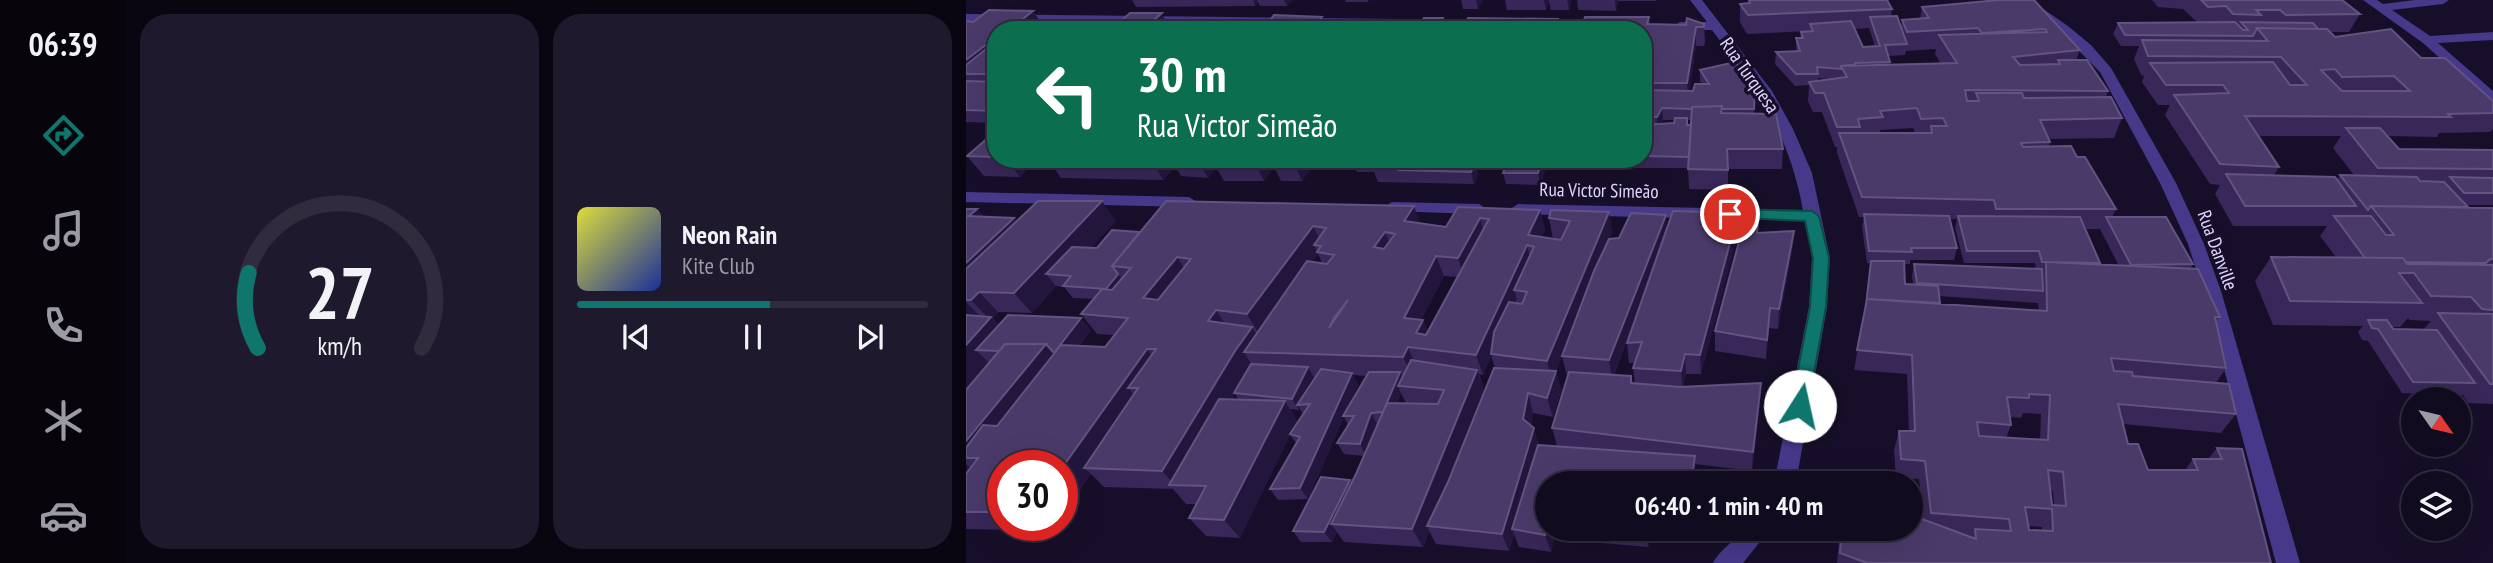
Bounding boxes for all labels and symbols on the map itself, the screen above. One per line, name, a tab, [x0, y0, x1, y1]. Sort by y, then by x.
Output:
street label: Rua Turquesa	[1715, 32, 1785, 118]
street label: Rua Victor Simeão	[1539, 177, 1659, 203]
pin	[1700, 184, 1760, 244]
street label: Rua Danville	[2193, 207, 2244, 293]
position arrow	[1763, 369, 1837, 443]
north arrow	[2401, 387, 2471, 457]
speed limit sign: 30	[987, 450, 1078, 541]

